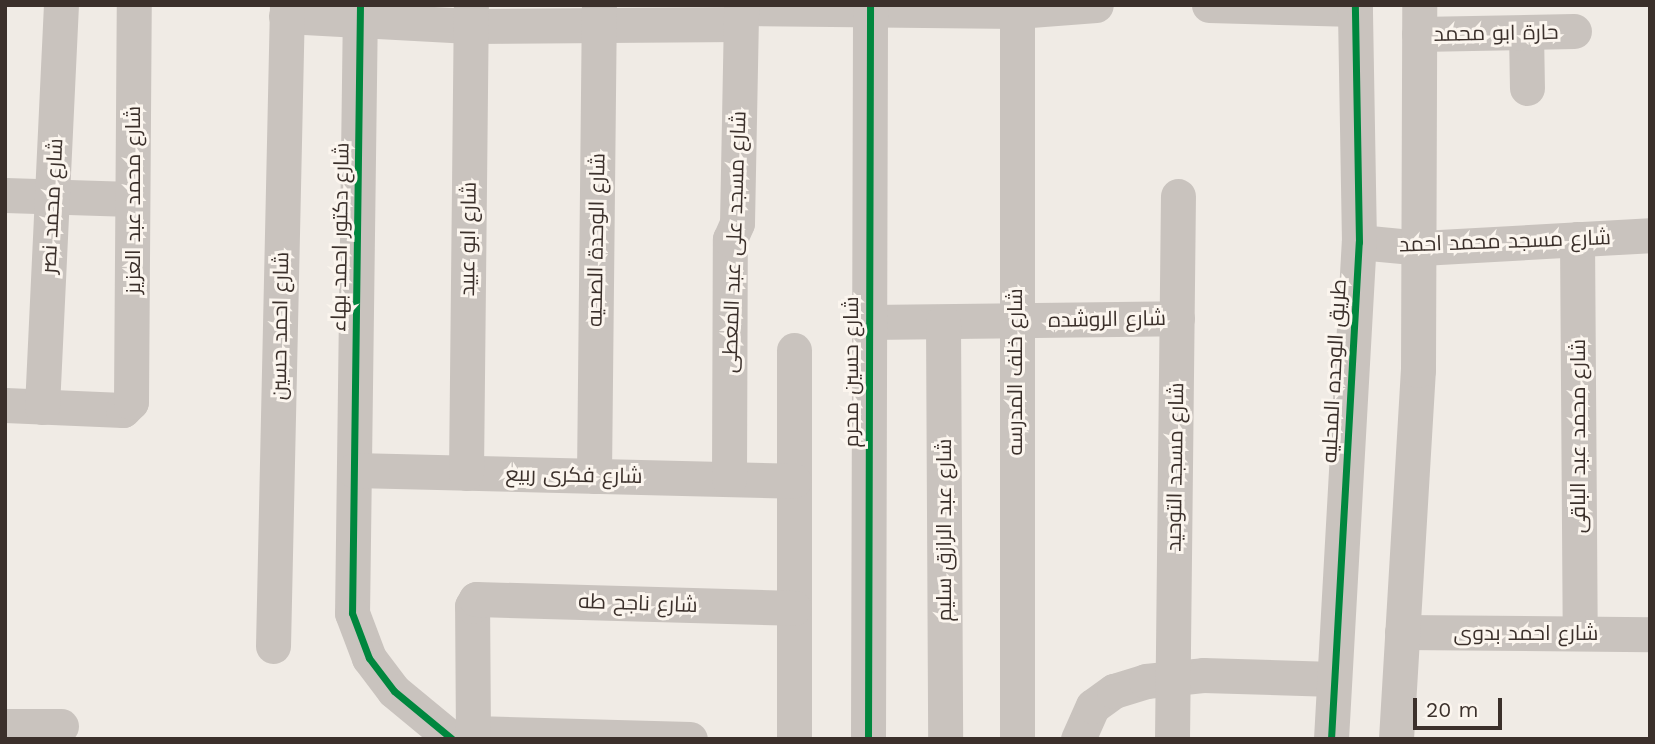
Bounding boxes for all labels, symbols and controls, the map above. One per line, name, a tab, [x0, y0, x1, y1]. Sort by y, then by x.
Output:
street label: حارة ابو محمد	[1433, 19, 1559, 47]
street label: شارع محمد عبد العزيز	[120, 106, 146, 294]
street label: شارع مسجد على عبد المعطى	[717, 110, 751, 374]
street label: شارع محمد نصر	[36, 138, 68, 274]
street label: شارع دكتور احمد بهاء	[326, 142, 354, 332]
street label: شارع الوحدة الصحيه	[582, 153, 610, 327]
street label: شارع ابو عبيد	[454, 182, 482, 296]
street label: شارع مسجد محمد احمد	[1399, 225, 1611, 257]
street label: شارع احمد حسين	[266, 252, 294, 400]
street label: طريق الوحده المحليه	[1317, 278, 1351, 464]
street label: شارع خلف المدرسه	[1002, 288, 1028, 456]
street label: شارع حسين محرم	[838, 296, 864, 448]
street label: شارع الروشده	[1048, 305, 1166, 333]
street label: شارع محمد عبد الباقى	[1565, 339, 1591, 533]
street label: شارع مسجد التوحيد	[1161, 382, 1189, 552]
street label: شارع عبد الرازق سليم	[931, 439, 957, 621]
street label: شارع فكرى ربيع	[505, 461, 643, 489]
street label: شارع ناجح طه	[578, 588, 698, 618]
street label: شارع احمد بدوى	[1454, 620, 1598, 646]
scale bar	[1417, 684, 1506, 728]
text: 20 m	[1426, 697, 1478, 722]

